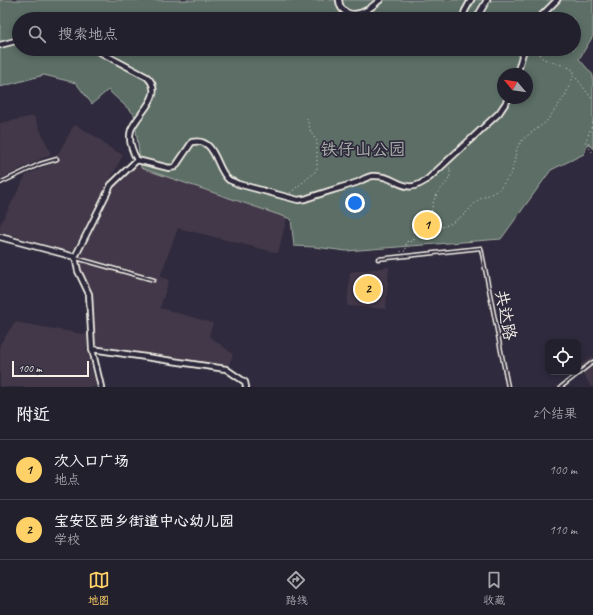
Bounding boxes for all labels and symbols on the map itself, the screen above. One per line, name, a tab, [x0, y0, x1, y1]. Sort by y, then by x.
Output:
north arrow	[497, 68, 533, 104]
park label: 铁仔山公园	[321, 139, 406, 160]
your location	[345, 193, 365, 213]
pin: 1	[414, 210, 440, 240]
pin: 2	[355, 274, 381, 304]
street label: 共达路	[490, 288, 521, 342]
scale bar	[12, 359, 89, 378]

